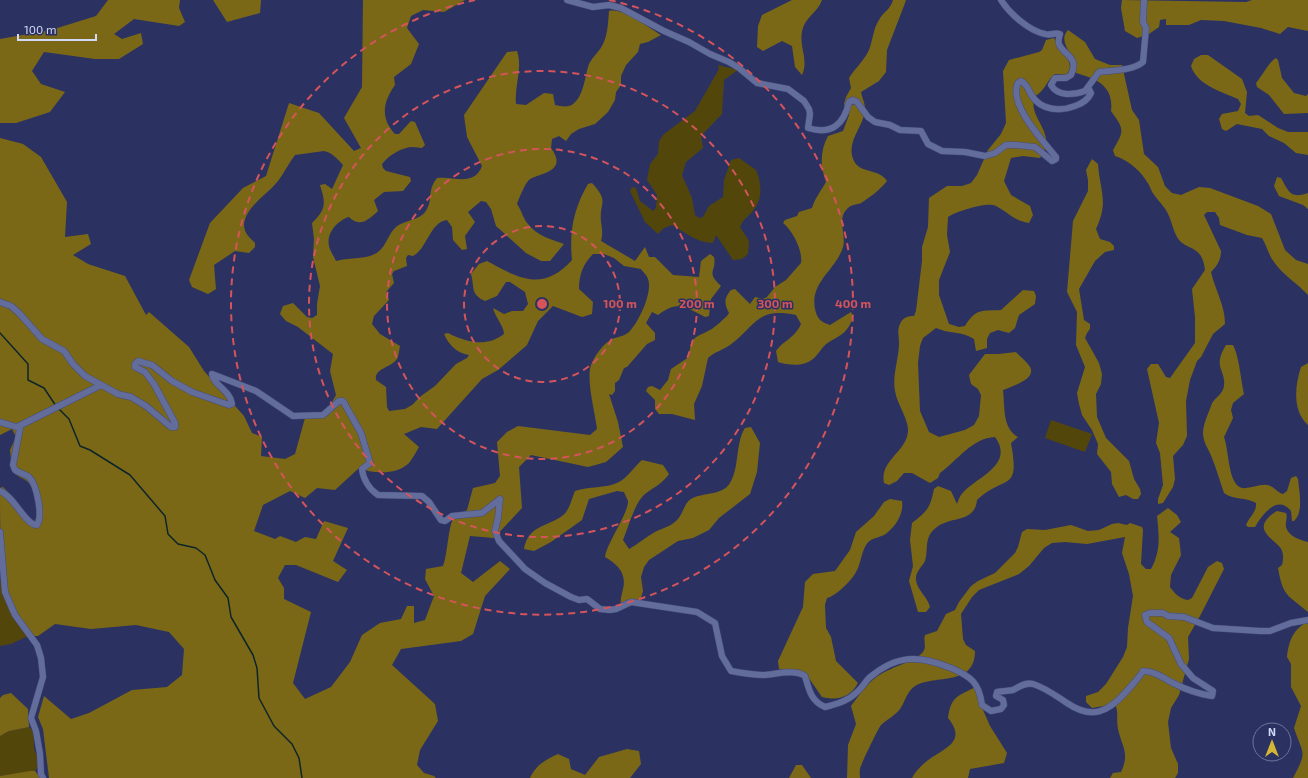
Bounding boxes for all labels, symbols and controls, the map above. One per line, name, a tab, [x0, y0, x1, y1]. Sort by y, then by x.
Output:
scale bar	[18, 16, 96, 42]
text: 100 m	[24, 22, 56, 36]
text: 100 m	[603, 296, 637, 310]
text: 200 m	[679, 296, 715, 310]
text: 300 m	[757, 296, 793, 310]
text: 400 m	[835, 296, 871, 310]
centre of rings	[535, 297, 549, 311]
north arrow	[1252, 722, 1292, 762]
text: N	[1268, 725, 1276, 738]

